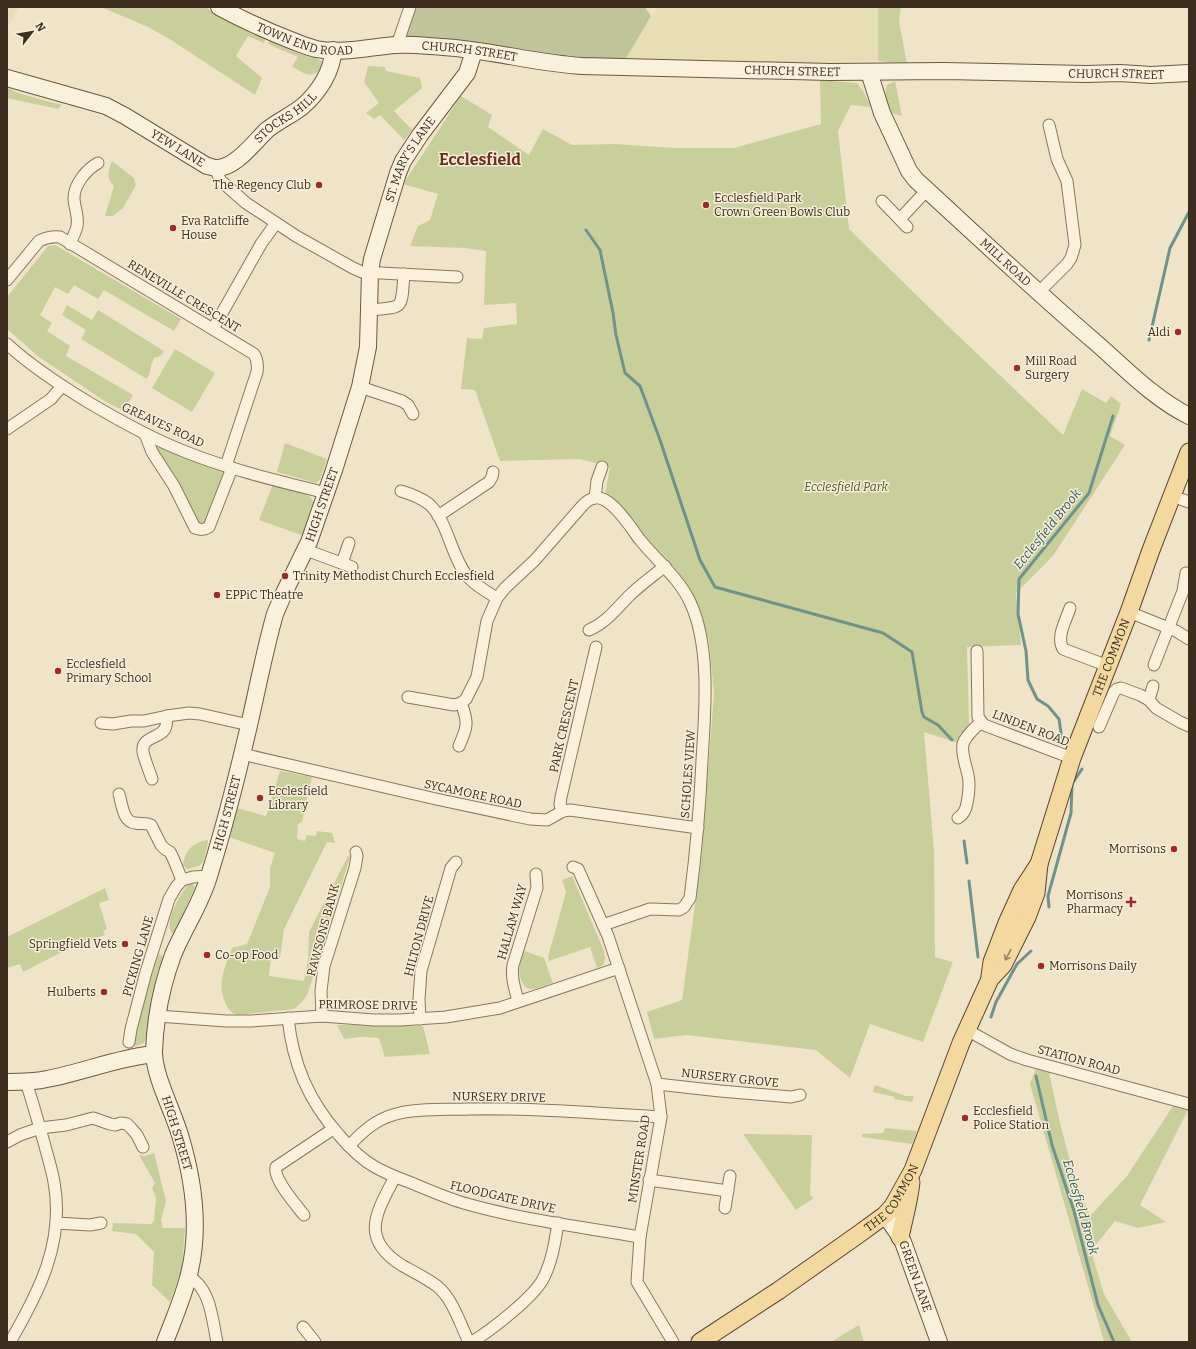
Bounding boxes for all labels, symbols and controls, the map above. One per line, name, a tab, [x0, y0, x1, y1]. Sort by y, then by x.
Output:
north arrow	[12, 12, 52, 52]
text: N	[32, 20, 48, 35]
street label: TOWN END ROAD	[255, 20, 354, 58]
street label: CHURCH STREET	[421, 38, 518, 64]
street label: CHURCH STREET	[744, 63, 841, 79]
street label: CHURCH STREET	[1068, 66, 1165, 82]
street label: STOCKS HILL	[251, 89, 320, 146]
street label: ST. MARY'S LANE	[383, 114, 438, 204]
street label: YEW LANE	[148, 126, 207, 170]
district label: Ecclesfield	[439, 150, 521, 169]
place label: The Regency Club	[213, 178, 311, 192]
marker: The Regency Club	[314, 180, 324, 190]
place label: Ecclesfield Park Crown Green Bowls Club	[714, 191, 850, 219]
marker: Ecclesfield Park Crown Green Bowls Club	[701, 200, 711, 210]
place label: Eva Ratcliffe House	[181, 214, 249, 242]
marker: Eva Ratcliffe House	[168, 223, 178, 233]
street label: MILL ROAD	[977, 236, 1034, 289]
street label: RENEVILLE CRESCENT	[125, 257, 243, 335]
place label: Aldi	[1148, 325, 1170, 339]
marker: Aldi	[1173, 327, 1183, 337]
place label: Mill Road Surgery	[1025, 354, 1077, 382]
marker: Mill Road Surgery	[1012, 363, 1022, 373]
street label: GREAVES ROAD	[119, 400, 207, 450]
street label: HIGH STREET	[303, 466, 341, 544]
park label: Ecclesfield Park	[804, 480, 888, 494]
water label: Ecclesfield Brook	[1010, 485, 1084, 572]
place label: Trinity Methodist Church Ecclesfield	[293, 569, 494, 583]
marker: Trinity Methodist Church Ecclesfield	[280, 571, 290, 581]
place label: EPPiC Theatre	[225, 588, 303, 602]
marker: EPPiC Theatre	[212, 590, 222, 600]
street label: THE COMMON	[1090, 616, 1133, 699]
place label: Ecclesfield Primary School	[66, 657, 152, 685]
marker: Ecclesfield Primary School	[53, 666, 63, 676]
street label: PARK CRESCENT	[546, 678, 582, 774]
street label: LINDEN ROAD	[990, 707, 1072, 749]
street label: SCHOLES VIEW	[678, 729, 698, 819]
street label: HIGH STREET	[210, 774, 244, 852]
street label: SYCAMORE ROAD	[423, 777, 523, 811]
place label: Ecclesfield Library	[268, 784, 328, 812]
marker: Ecclesfield Library	[255, 793, 265, 803]
place label: Morrisons	[1109, 842, 1166, 856]
marker: Morrisons	[1169, 844, 1179, 854]
street label: RAWSONS BANK	[304, 882, 342, 978]
street label: HALLAM WAY	[495, 882, 530, 961]
place label: Morrisons Pharmacy	[1066, 888, 1124, 916]
street label: HILTON DRIVE	[401, 894, 437, 978]
marker: Morrisons Pharmacy	[1126, 897, 1136, 907]
street label: PICKING LANE	[120, 914, 156, 998]
place label: Springfield Vets	[29, 937, 117, 951]
marker: Springfield Vets	[120, 939, 130, 949]
place label: Co-op Food	[215, 948, 278, 962]
one-way arrow	[1004, 949, 1011, 961]
marker: Co-op Food	[202, 950, 212, 960]
place label: Morrisons Daily	[1049, 959, 1137, 973]
marker: Morrisons Daily	[1036, 961, 1046, 971]
place label: Hulberts	[47, 985, 96, 999]
marker: Hulberts	[99, 987, 109, 997]
street label: PRIMROSE DRIVE	[318, 997, 418, 1013]
street label: STATION ROAD	[1036, 1042, 1122, 1078]
street label: NURSERY GROVE	[680, 1066, 780, 1090]
street label: NURSERY DRIVE	[452, 1089, 546, 1105]
street label: HIGH STREET	[159, 1094, 195, 1172]
place label: Ecclesfield Police Station	[973, 1104, 1049, 1132]
marker: Ecclesfield Police Station	[960, 1113, 970, 1123]
street label: MINSTER ROAD	[625, 1114, 653, 1204]
water label: Ecclesfield Brook	[1060, 1158, 1102, 1257]
street label: THE COMMON	[862, 1162, 922, 1235]
street label: FLOODGATE DRIVE	[449, 1178, 557, 1216]
street label: GREEN LANE	[896, 1239, 935, 1314]

